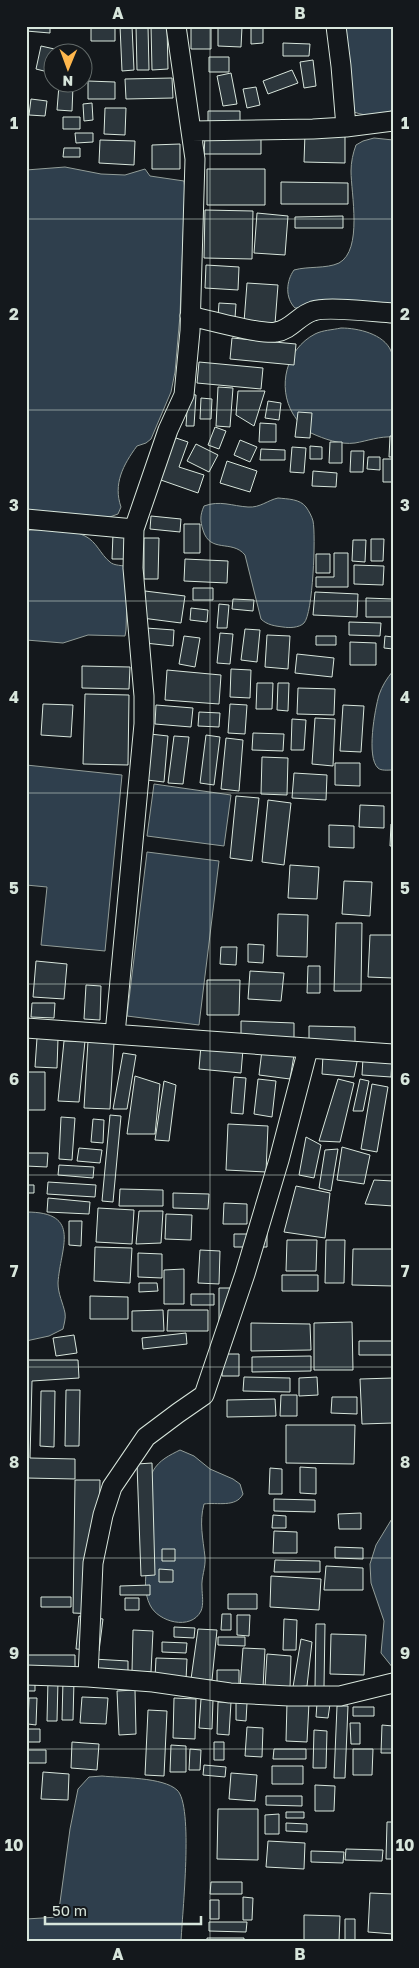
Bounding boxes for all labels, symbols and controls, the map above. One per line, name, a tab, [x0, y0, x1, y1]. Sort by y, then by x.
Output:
text: A	[112, 3, 124, 23]
text: B	[294, 3, 306, 23]
north arrow	[42, 42, 92, 92]
text: N	[62, 73, 73, 90]
text: 1	[10, 113, 18, 133]
text: 1	[401, 113, 409, 133]
text: 2	[9, 304, 19, 324]
text: 2	[400, 304, 410, 324]
text: 3	[9, 495, 19, 515]
text: 3	[400, 495, 410, 515]
text: 4	[9, 687, 19, 707]
text: 4	[400, 687, 410, 707]
text: 5	[9, 878, 19, 898]
text: 5	[400, 878, 410, 898]
text: 6	[9, 1069, 19, 1089]
text: 6	[400, 1069, 410, 1089]
text: 7	[10, 1261, 19, 1281]
text: 7	[401, 1261, 410, 1281]
text: 8	[9, 1452, 19, 1472]
text: 8	[400, 1452, 410, 1472]
text: 9	[9, 1643, 19, 1663]
text: 9	[400, 1643, 410, 1663]
text: 10	[5, 1835, 23, 1855]
text: 10	[396, 1835, 414, 1855]
scale bar	[45, 1893, 201, 1925]
text: 50 m	[52, 1901, 87, 1919]
text: A	[112, 1944, 124, 1964]
text: B	[294, 1944, 306, 1964]

